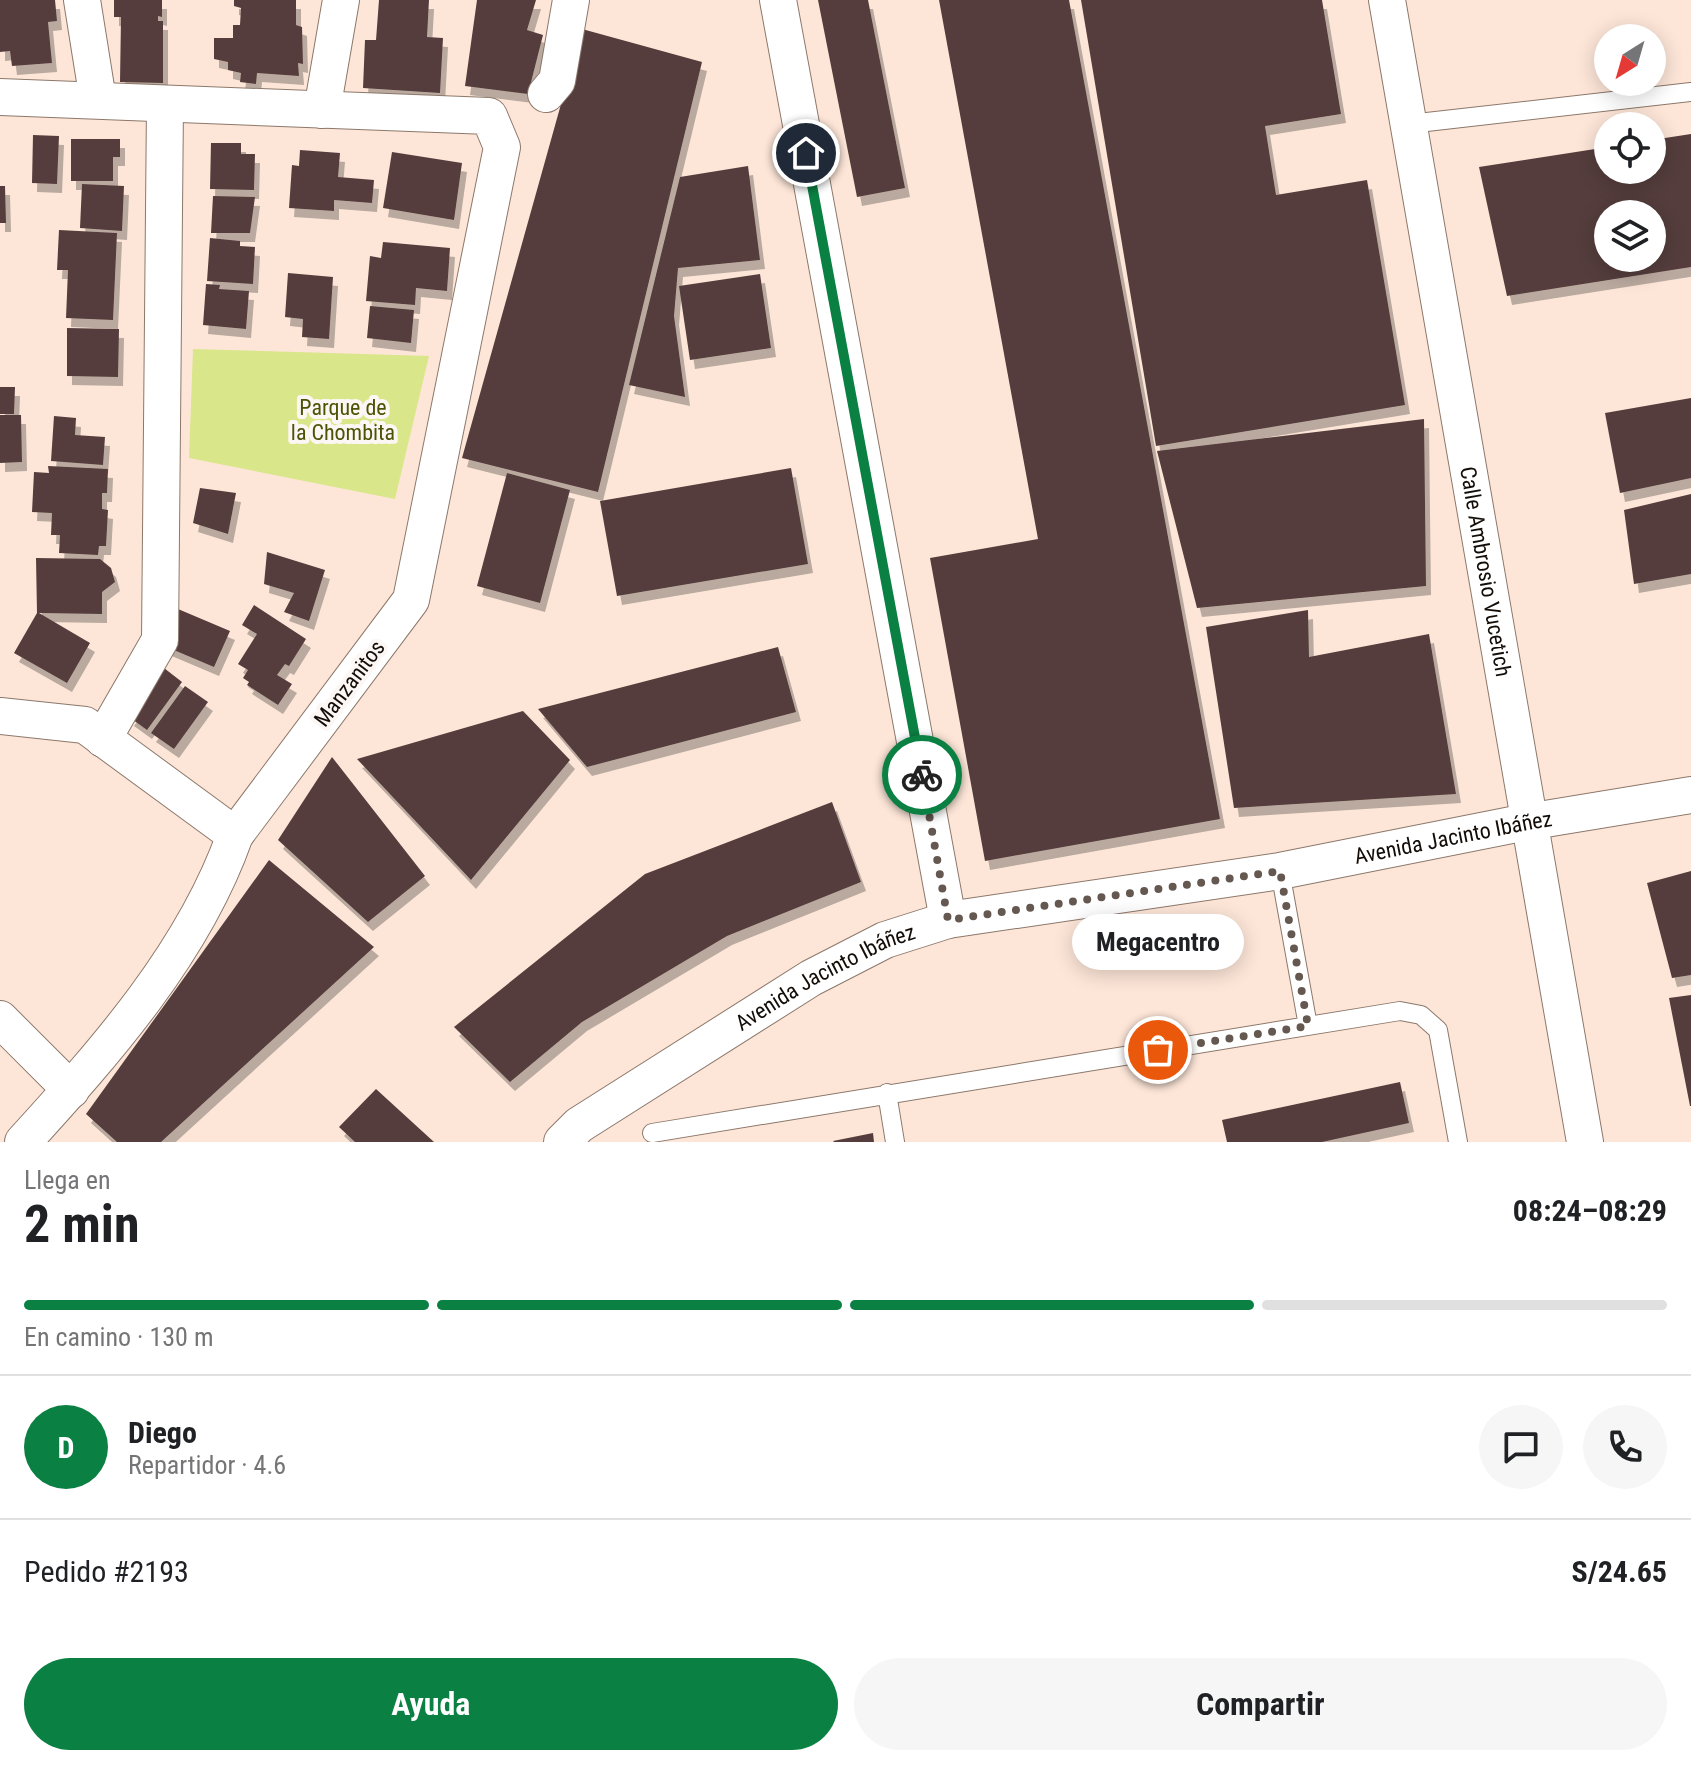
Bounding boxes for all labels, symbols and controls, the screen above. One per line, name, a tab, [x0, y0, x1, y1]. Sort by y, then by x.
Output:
north arrow	[1594, 24, 1666, 96]
map controls	[1594, 24, 1666, 272]
button: locate	[1594, 112, 1666, 184]
pin	[772, 119, 840, 187]
icon: home	[784, 131, 828, 175]
button: layers	[1594, 200, 1666, 272]
park label: Parque de la Chombita	[291, 395, 395, 445]
street label: Calle Ambrosio Vucetich	[1455, 465, 1516, 679]
street label: Manzanitos	[309, 635, 390, 731]
courier	[882, 735, 962, 815]
icon: bike	[900, 753, 944, 797]
street label: Avenida Jacinto Ibáñez	[1352, 806, 1554, 869]
callout: Megacentro	[1072, 914, 1244, 970]
street label: Avenida Jacinto Ibáñez	[731, 919, 918, 1036]
text: Megacentro	[1096, 927, 1220, 957]
pin	[1124, 1016, 1192, 1084]
icon: bag	[1136, 1028, 1180, 1072]
text: Llega en	[24, 1165, 111, 1195]
text: 08:24–08:29	[1513, 1193, 1667, 1228]
text: 2 min	[24, 1194, 140, 1255]
text: En camino · 130 m	[24, 1322, 213, 1352]
button: chat	[1479, 1405, 1563, 1489]
button: phone	[1583, 1405, 1667, 1489]
text: Diego	[128, 1415, 197, 1450]
text: D	[58, 1430, 74, 1465]
text: Repartidor · 4.6	[128, 1450, 286, 1480]
text: Pedido #2193	[24, 1554, 189, 1589]
text: S/24.65	[1571, 1554, 1667, 1589]
button: Ayuda	[24, 1658, 838, 1750]
button: Compartir	[854, 1658, 1667, 1750]

